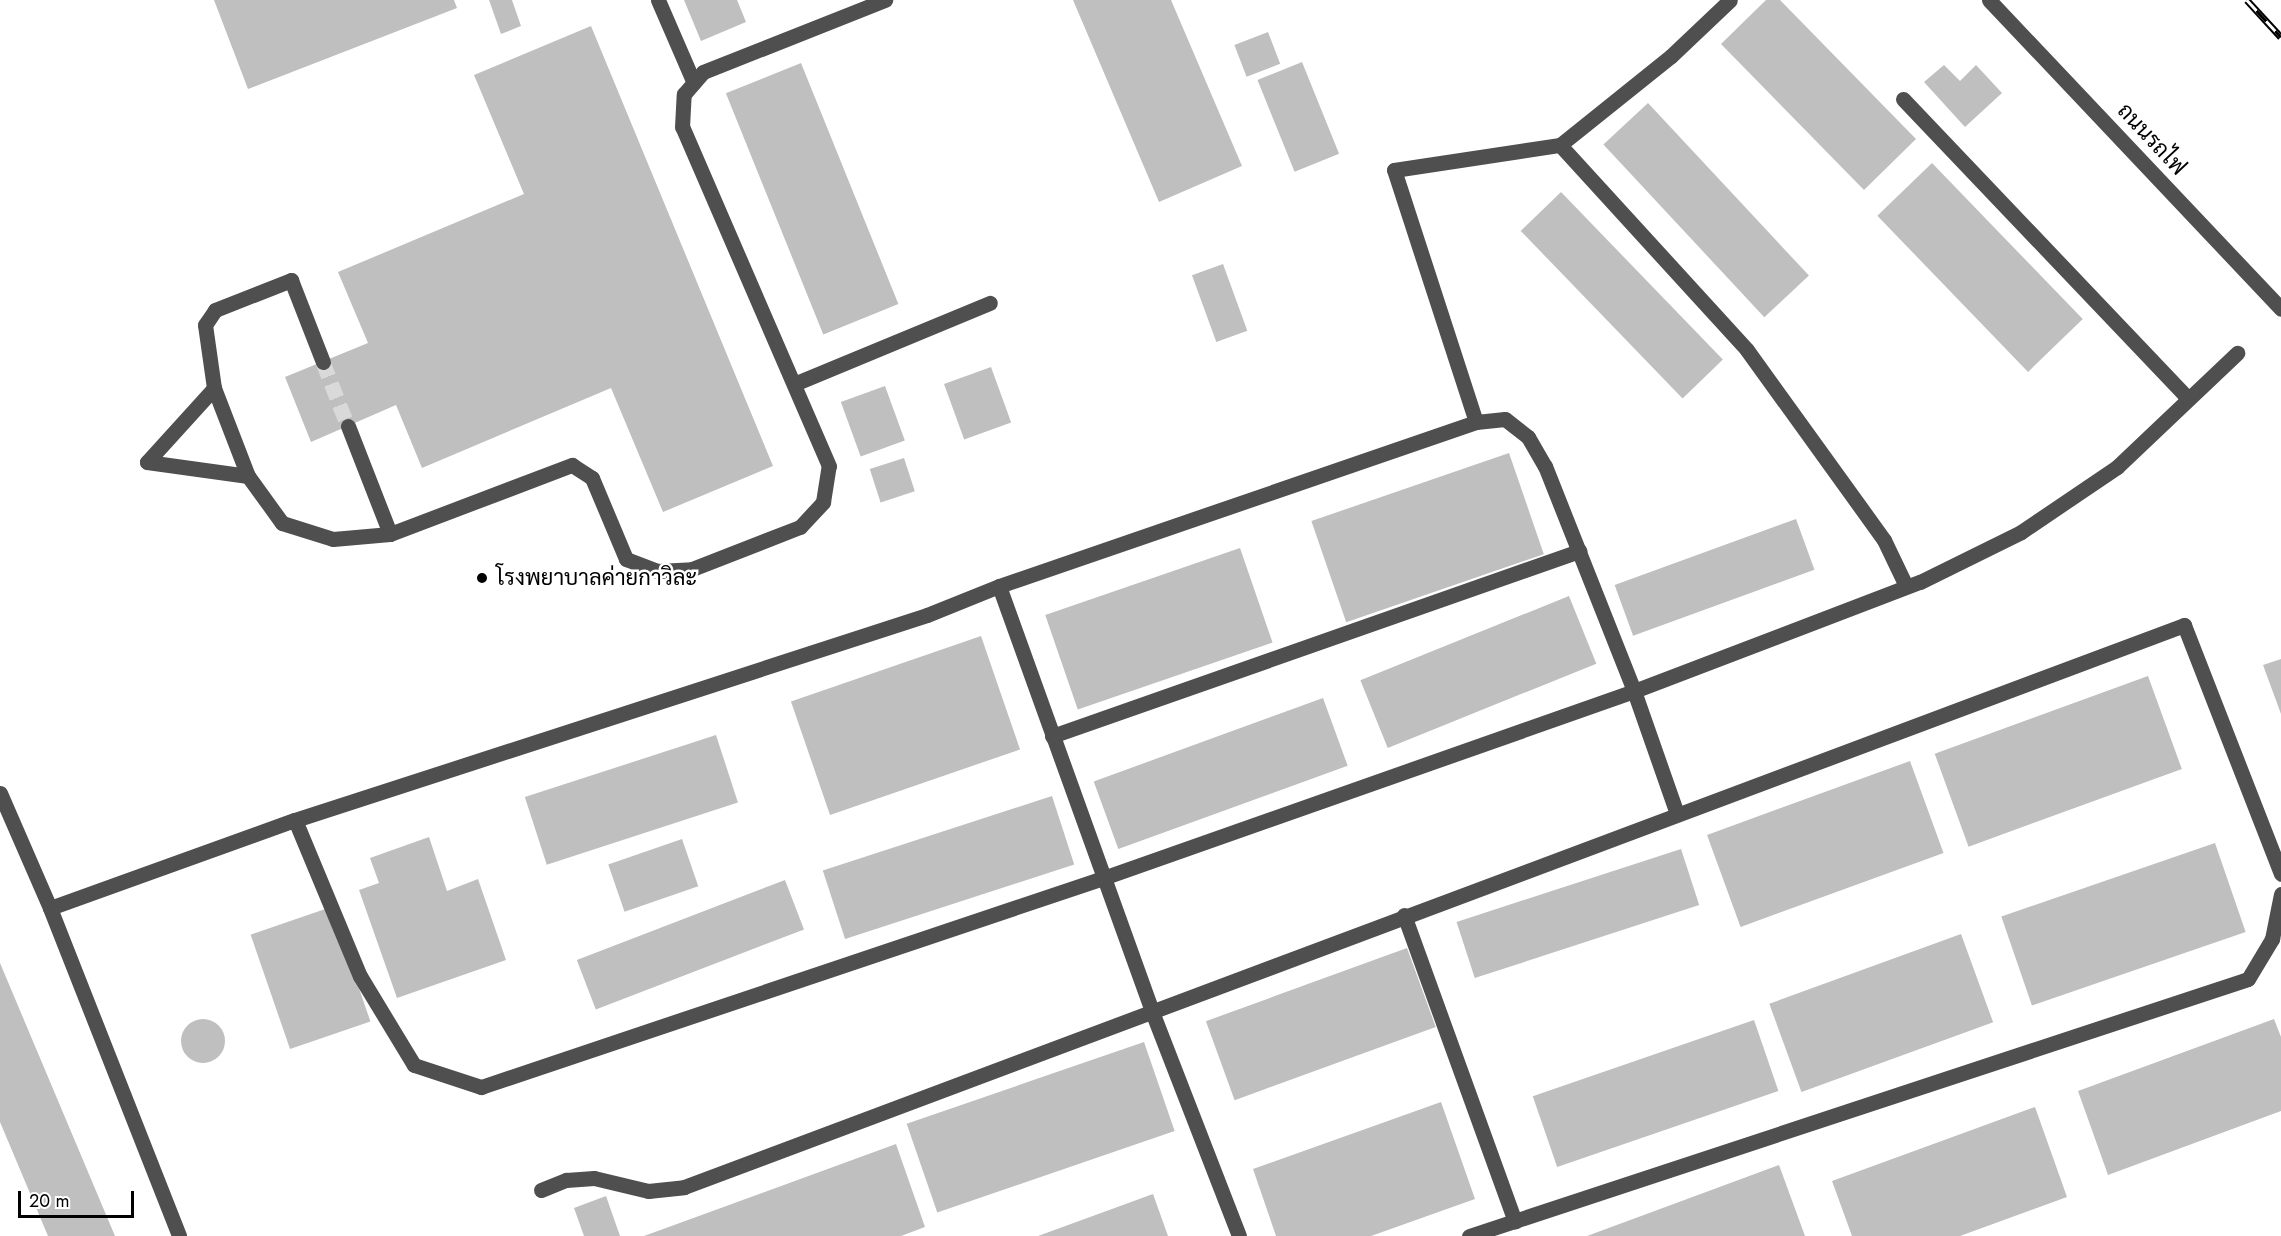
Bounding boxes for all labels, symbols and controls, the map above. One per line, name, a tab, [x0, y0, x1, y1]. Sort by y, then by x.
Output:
street label: ถนนรถไฟ	[2112, 98, 2192, 180]
place label: โรงพยาบาลค่ายกาวิละ	[496, 565, 697, 591]
marker: โรงพยาบาลค่ายกาวิละ	[473, 569, 491, 587]
scale bar	[21, 1179, 136, 1217]
text: 20 m	[29, 1188, 69, 1214]

